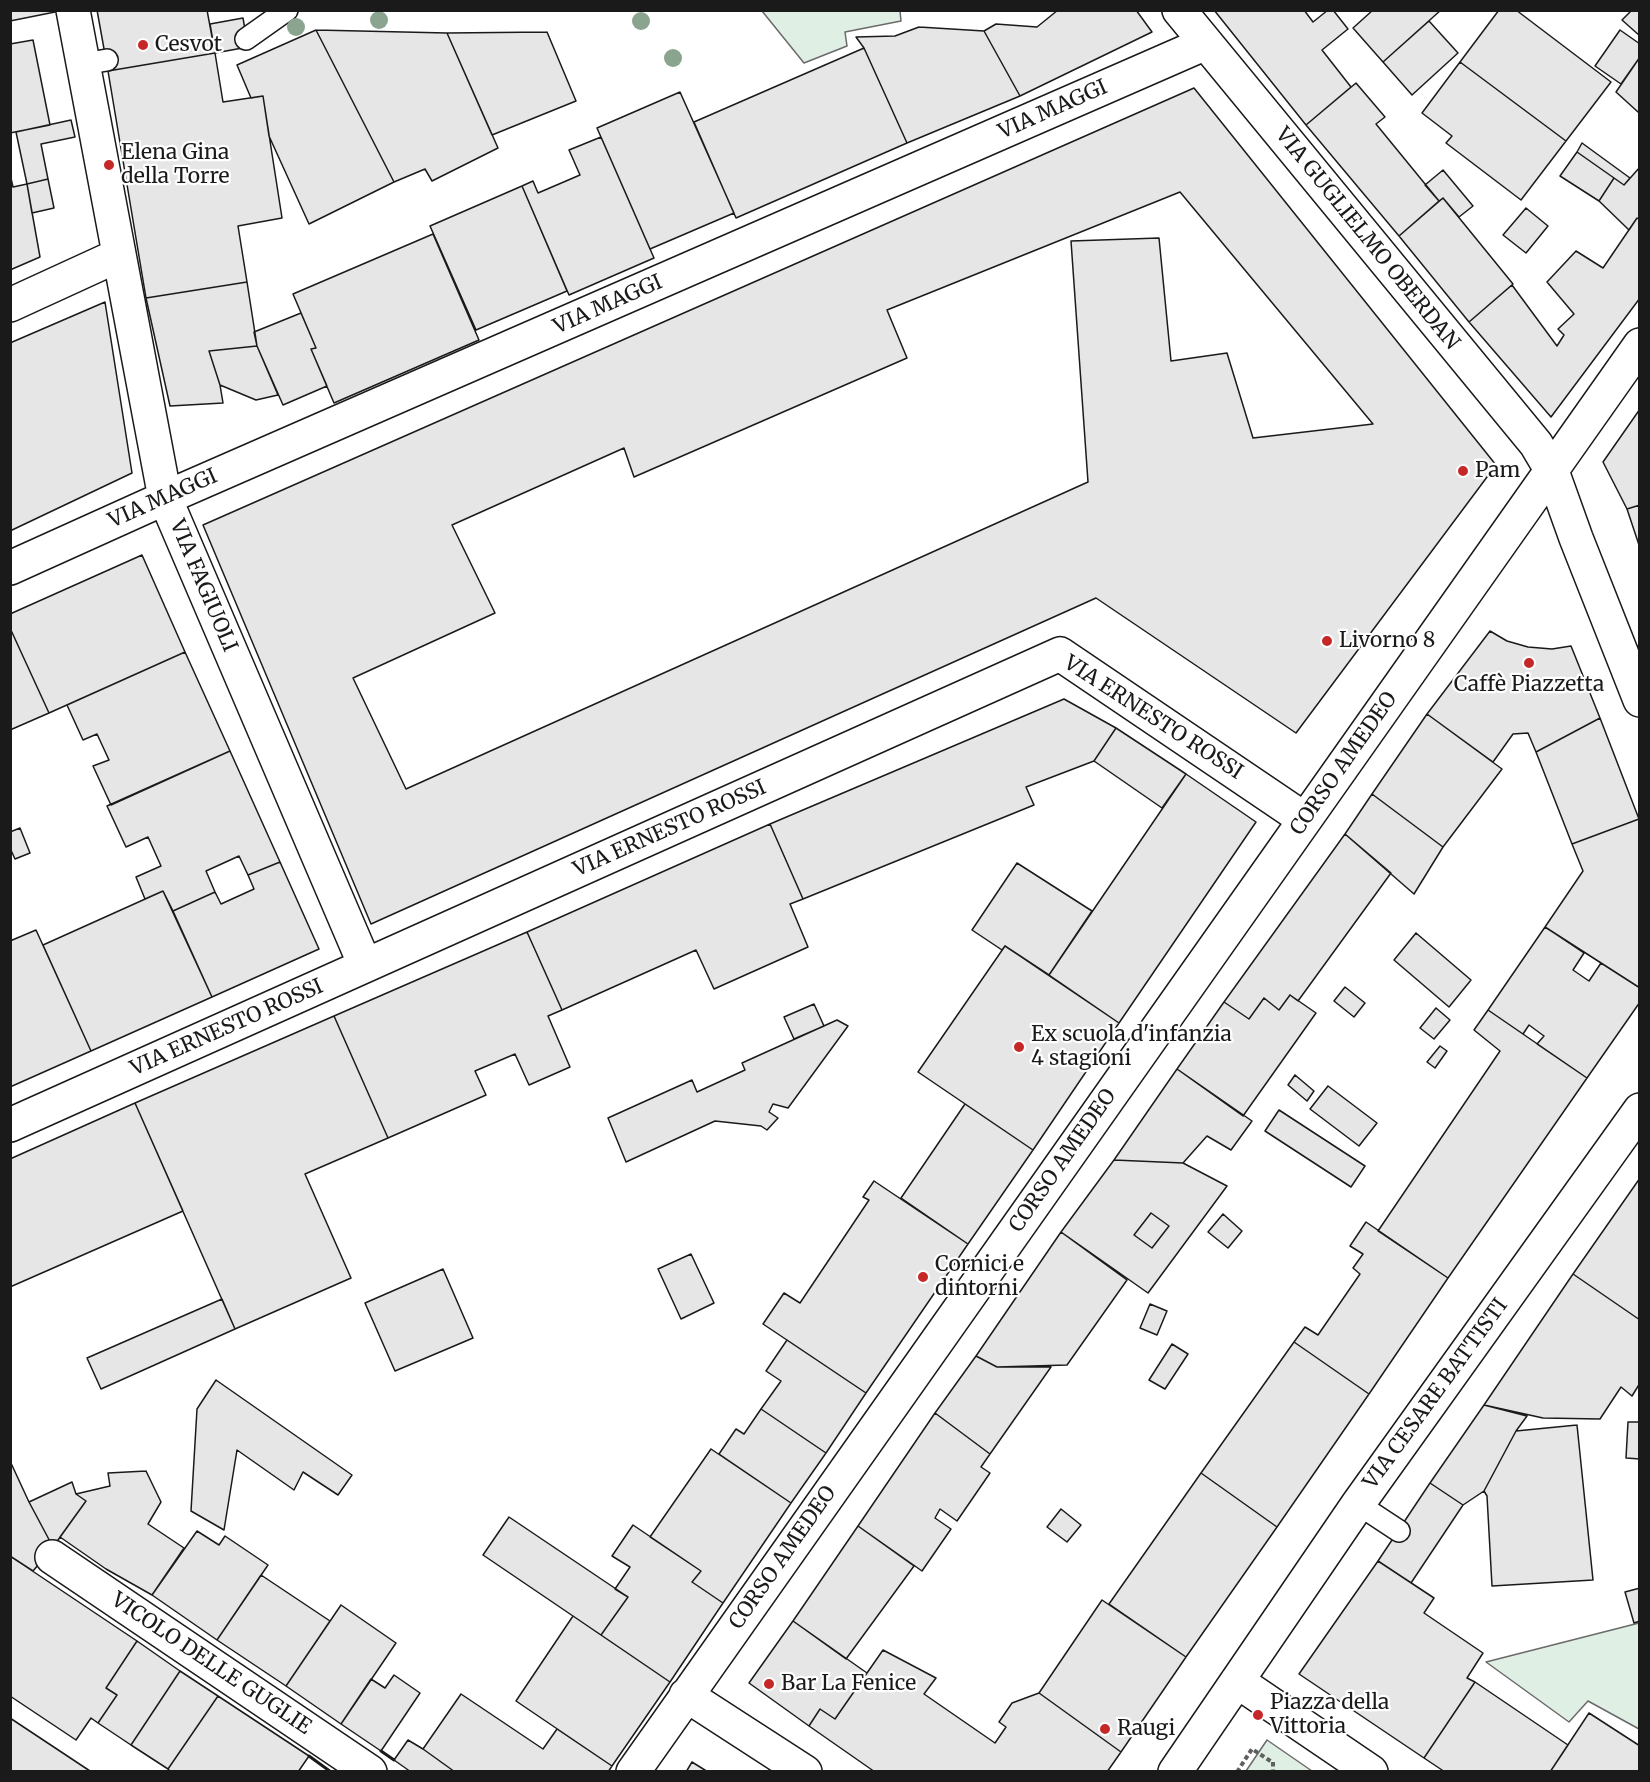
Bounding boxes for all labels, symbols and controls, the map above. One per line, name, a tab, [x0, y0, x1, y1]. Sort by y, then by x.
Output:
place label: Cesvot	[155, 32, 222, 58]
marker: Cesvot	[136, 38, 150, 52]
street label: VIA MAGGI	[995, 75, 1111, 145]
street label: VIA GUGLIELMO OBERDAN	[1270, 123, 1464, 355]
place label: Elena Gina della Torre	[121, 140, 229, 190]
marker: Elena Gina della Torre	[102, 158, 116, 172]
street label: VIA MAGGI	[550, 270, 666, 340]
place label: Pam	[1475, 458, 1520, 484]
street label: VIA MAGGI	[105, 464, 221, 534]
marker: Pam	[1456, 464, 1470, 478]
street label: VIA FAGIUOLI	[164, 516, 242, 656]
place label: Livorno 8	[1339, 628, 1435, 654]
marker: Livorno 8	[1320, 634, 1334, 648]
street label: VIA ERNESTO ROSSI	[1059, 651, 1247, 785]
marker: Caffè Piazzetta	[1522, 656, 1536, 670]
place label: Caffè Piazzetta	[1454, 672, 1604, 698]
street label: CORSO AMEDEO	[1285, 688, 1403, 840]
street label: VIA ERNESTO ROSSI	[570, 775, 770, 883]
street label: VIA ERNESTO ROSSI	[127, 974, 327, 1082]
place label: Ex scuola d'infanzia 4 stagioni	[1031, 1022, 1232, 1072]
marker: Ex scuola d'infanzia 4 stagioni	[1012, 1040, 1026, 1054]
street label: CORSO AMEDEO	[1004, 1085, 1122, 1237]
place label: Cornici e dintorni	[935, 1252, 1024, 1302]
marker: Cornici e dintorni	[916, 1270, 930, 1284]
street label: VIA CESARE BATTISTI	[1358, 1294, 1514, 1494]
street label: CORSO AMEDEO	[724, 1482, 842, 1634]
street label: VICOLO DELLE GUGLIE	[106, 1588, 316, 1740]
place label: Bar La Fenice	[781, 1671, 916, 1697]
marker: Bar La Fenice	[762, 1677, 776, 1691]
place label: Piazza della Vittoria	[1270, 1690, 1389, 1740]
marker: Piazza della Vittoria	[1251, 1708, 1265, 1722]
place label: Raugi	[1117, 1716, 1175, 1742]
marker: Raugi	[1098, 1722, 1112, 1736]

